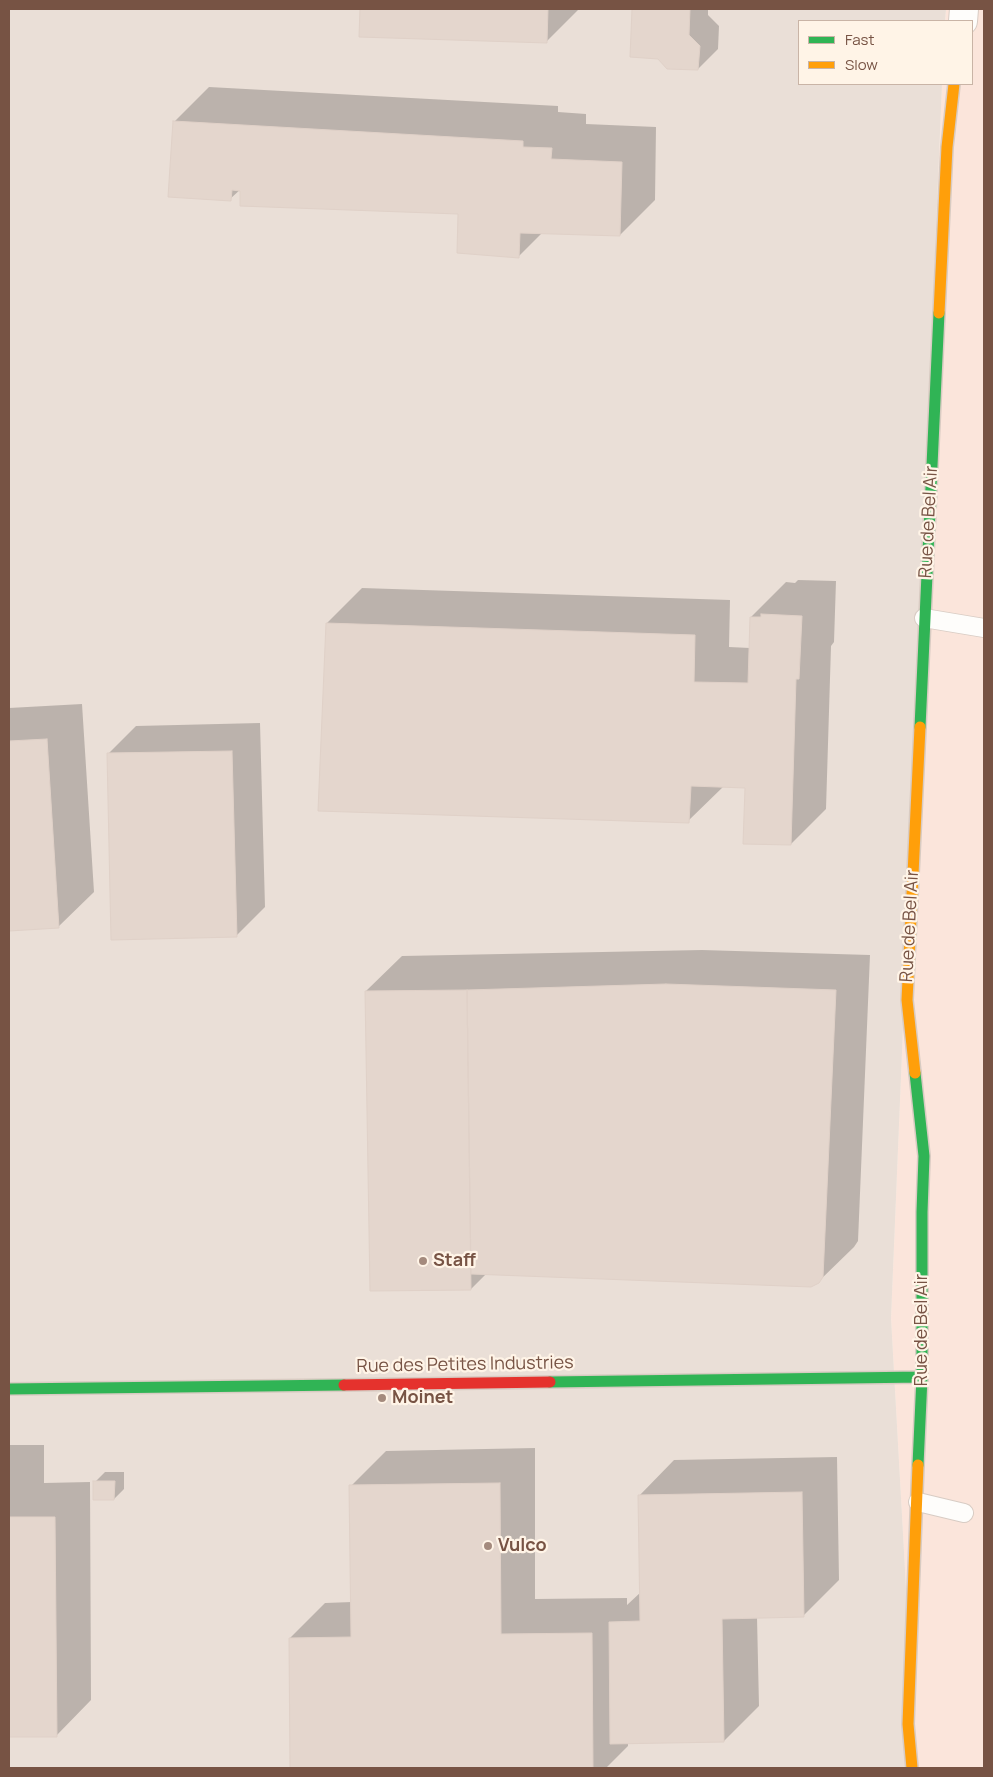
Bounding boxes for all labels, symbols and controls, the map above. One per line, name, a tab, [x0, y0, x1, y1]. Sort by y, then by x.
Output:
legend	[798, 20, 973, 85]
text: Fast	[845, 29, 874, 50]
text: Slow	[845, 54, 878, 75]
street label: Rue de Bel Air	[915, 465, 943, 579]
street label: Rue de Bel Air	[896, 869, 924, 983]
place label: Staff	[433, 1250, 476, 1272]
marker: Staff	[417, 1255, 429, 1267]
street label: Rue de Bel Air	[911, 1274, 933, 1386]
street label: Rue des Petites Industries	[356, 1352, 574, 1378]
place label: Moinet	[392, 1387, 453, 1409]
marker: Moinet	[376, 1392, 388, 1404]
place label: Vulco	[498, 1535, 547, 1557]
marker: Vulco	[482, 1540, 494, 1552]

